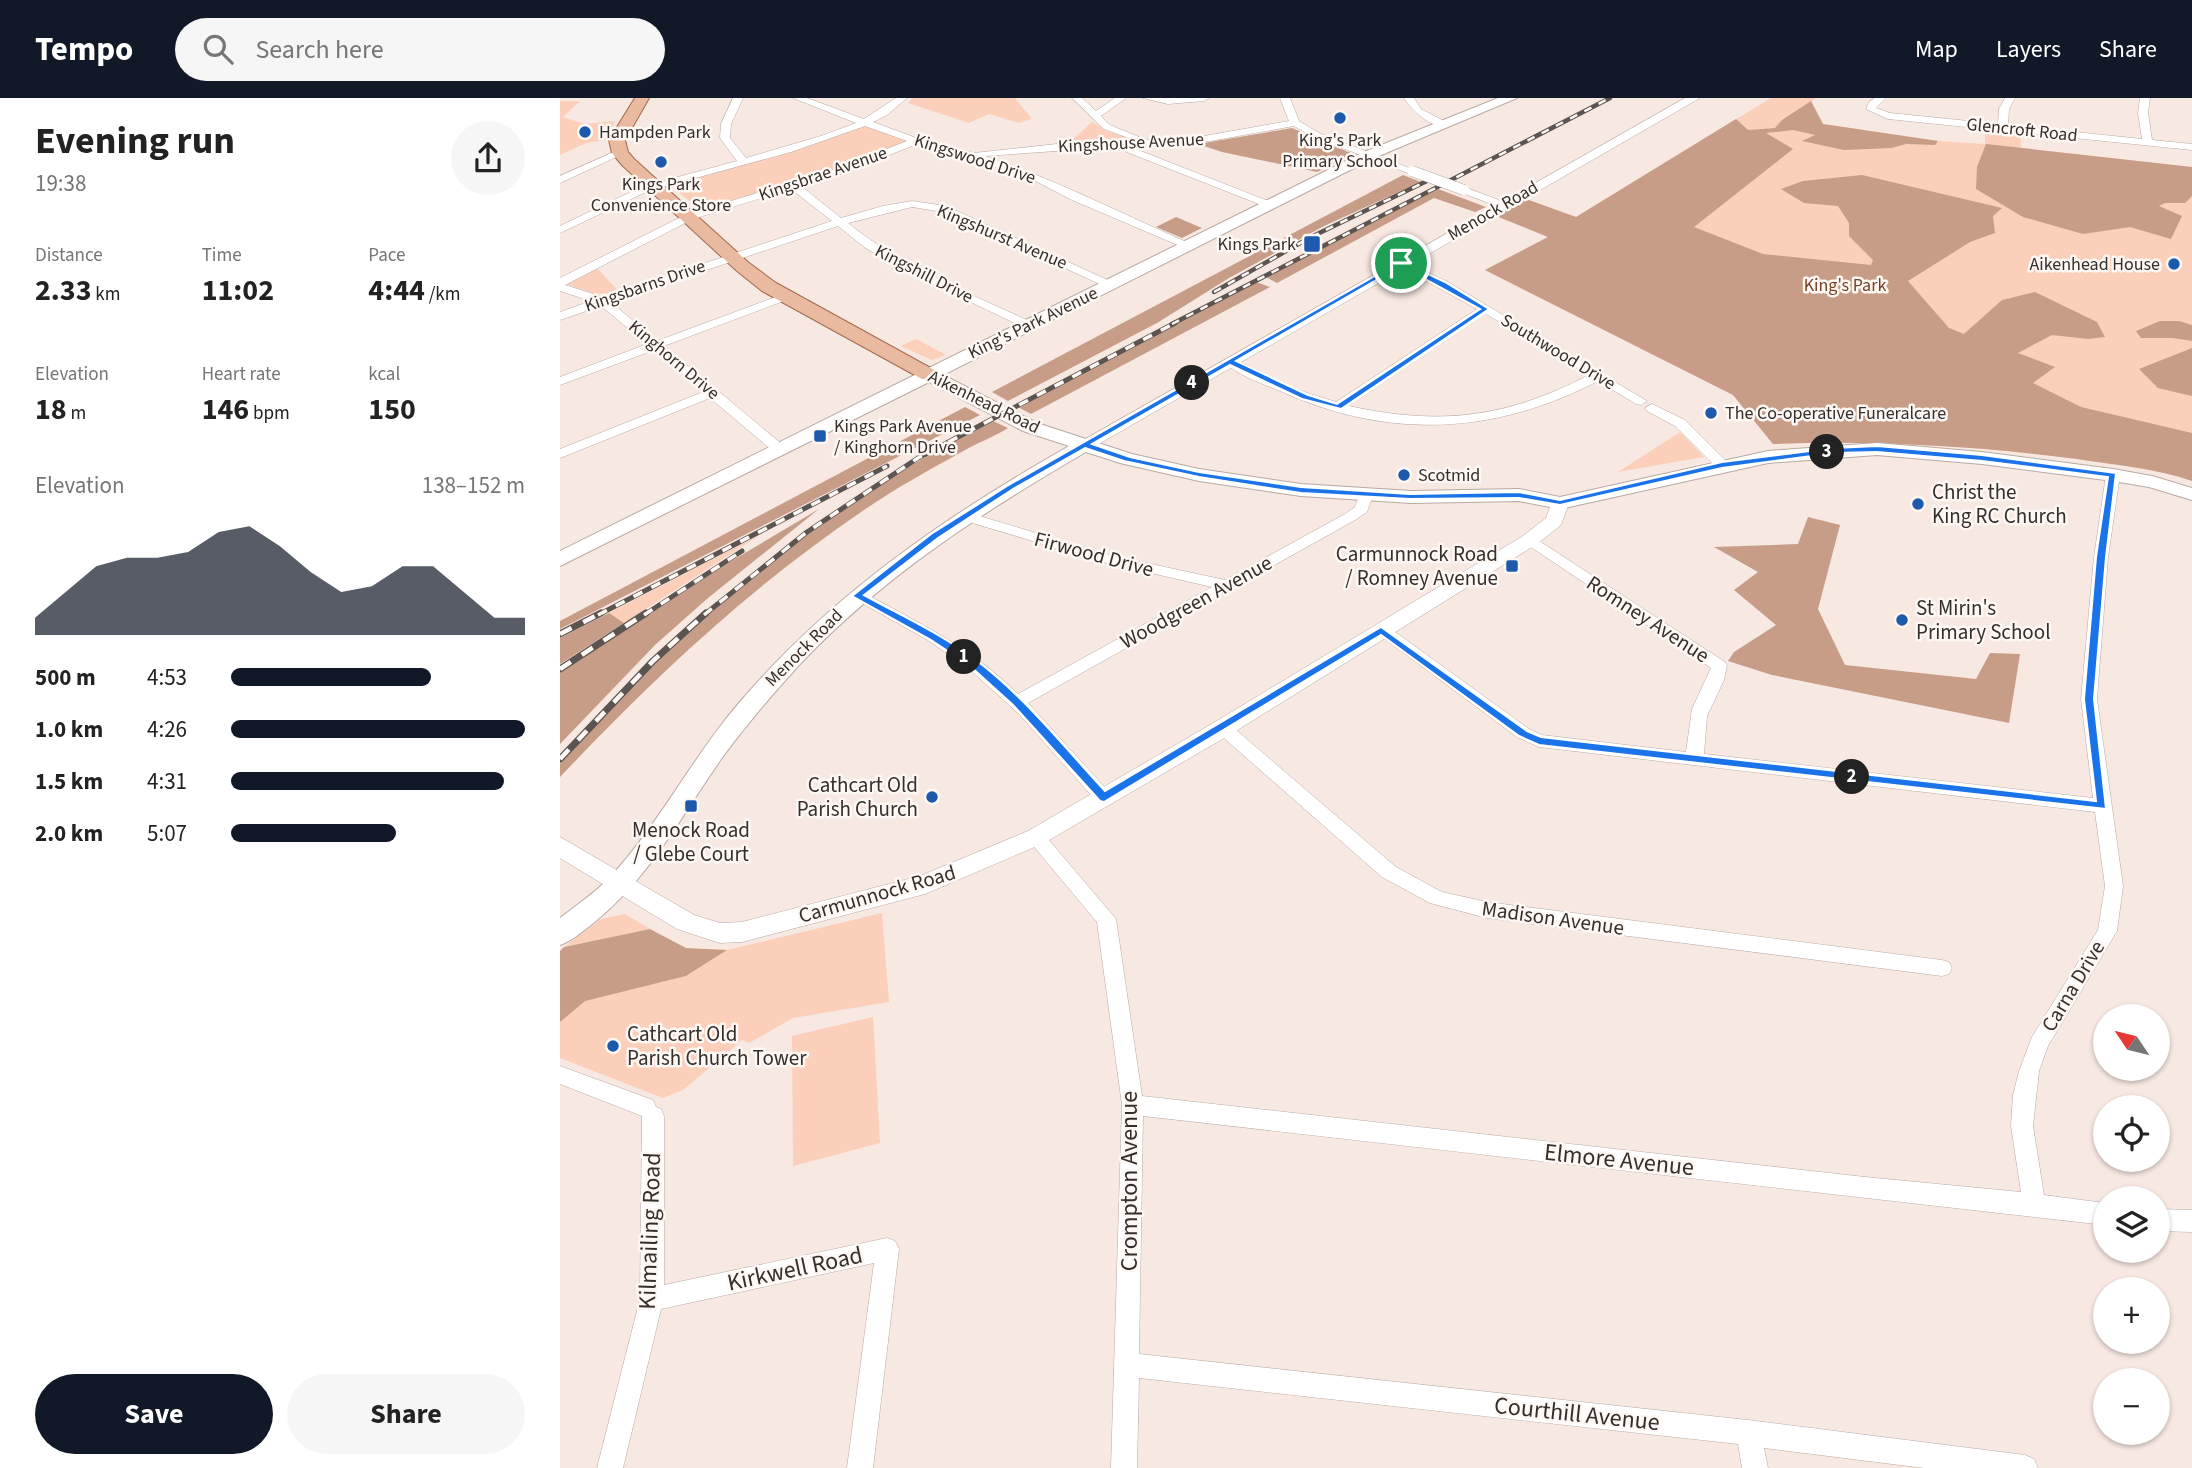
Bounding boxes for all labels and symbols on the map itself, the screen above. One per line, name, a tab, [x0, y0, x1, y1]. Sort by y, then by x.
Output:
marker: King's Park Primary School	[1332, 110, 1348, 126]
street label: Glencroft Road	[1965, 112, 2079, 148]
place label: Hampden Park	[599, 120, 711, 145]
marker: Hampden Park	[577, 124, 593, 140]
street label: Kingshouse Avenue	[1057, 127, 1205, 159]
street label: Kingswood Drive	[911, 128, 1039, 190]
place label: King's Park Primary School	[1282, 128, 1398, 174]
street label: Kingsbrae Avenue	[755, 140, 891, 208]
marker: Kings Park Convenience Store	[653, 154, 669, 170]
place label: Kings Park Convenience Store	[591, 172, 731, 218]
street label: Menock Road	[1443, 175, 1543, 247]
street label: Kingshurst Avenue	[933, 198, 1071, 276]
place label: Kings Park	[1217, 232, 1296, 257]
pin	[1371, 233, 1431, 293]
marker: Kings Park	[1302, 234, 1322, 254]
street label: Kingshill Drive	[871, 238, 978, 310]
place label: Aikenhead House	[2030, 252, 2160, 277]
street label: Kingsbarns Drive	[581, 254, 709, 318]
marker: Aikenhead House	[2166, 256, 2182, 272]
park label: King's Park	[1804, 273, 1886, 298]
street label: King's Park Avenue	[964, 281, 1102, 365]
street label: Southwood Drive	[1496, 308, 1620, 396]
street label: Kinghorn Drive	[623, 314, 725, 406]
street label: Aikenhead Road	[924, 364, 1044, 440]
pin: 4	[1174, 366, 1210, 400]
place label: The Co-operative Funeralcare	[1725, 401, 1946, 426]
marker: The Co-operative Funeralcare	[1703, 405, 1719, 421]
place label: Kings Park Avenue / Kinghorn Drive	[834, 414, 972, 460]
marker: Kings Park Avenue / Kinghorn Drive	[812, 428, 828, 444]
pin: 3	[1810, 434, 1844, 470]
place label: Scotmid	[1418, 463, 1480, 488]
marker: Scotmid	[1396, 467, 1412, 483]
place label: Christ the King RC Church	[1932, 477, 2067, 531]
marker: Christ the King RC Church	[1910, 496, 1926, 512]
street label: Firwood Drive	[1031, 524, 1157, 584]
place label: Carmunnock Road / Romney Avenue	[1336, 539, 1498, 593]
street label: Woodgreen Avenue	[1114, 548, 1278, 656]
marker: Carmunnock Road / Romney Avenue	[1504, 558, 1520, 574]
street label: Romney Avenue	[1581, 568, 1715, 670]
place label: St Mirin's Primary School	[1916, 593, 2051, 647]
street label: Menock Road	[759, 603, 849, 693]
marker: St Mirin's Primary School	[1894, 612, 1910, 628]
pin: 1	[946, 640, 982, 674]
pin: 2	[1834, 760, 1870, 794]
place label: Cathcart Old Parish Church	[797, 770, 918, 824]
marker: Cathcart Old Parish Church	[924, 789, 940, 805]
marker: Menock Road / Glebe Court	[683, 798, 699, 814]
place label: Menock Road / Glebe Court	[632, 815, 750, 869]
street label: Carmunnock Road	[795, 857, 959, 931]
street label: Madison Avenue	[1480, 893, 1626, 943]
street label: Carna Drive	[2034, 935, 2112, 1037]
north arrow	[2093, 1004, 2170, 1082]
place label: Cathcart Old Parish Church Tower	[627, 1019, 807, 1073]
marker: Cathcart Old Parish Church Tower	[605, 1038, 621, 1054]
street label: Crompton Avenue	[1112, 1091, 1147, 1271]
street label: Elmore Avenue	[1542, 1135, 1696, 1185]
street label: Kilmailing Road	[630, 1152, 670, 1310]
street label: Kirkwell Road	[724, 1238, 866, 1300]
street label: Courthill Avenue	[1493, 1388, 1661, 1440]

